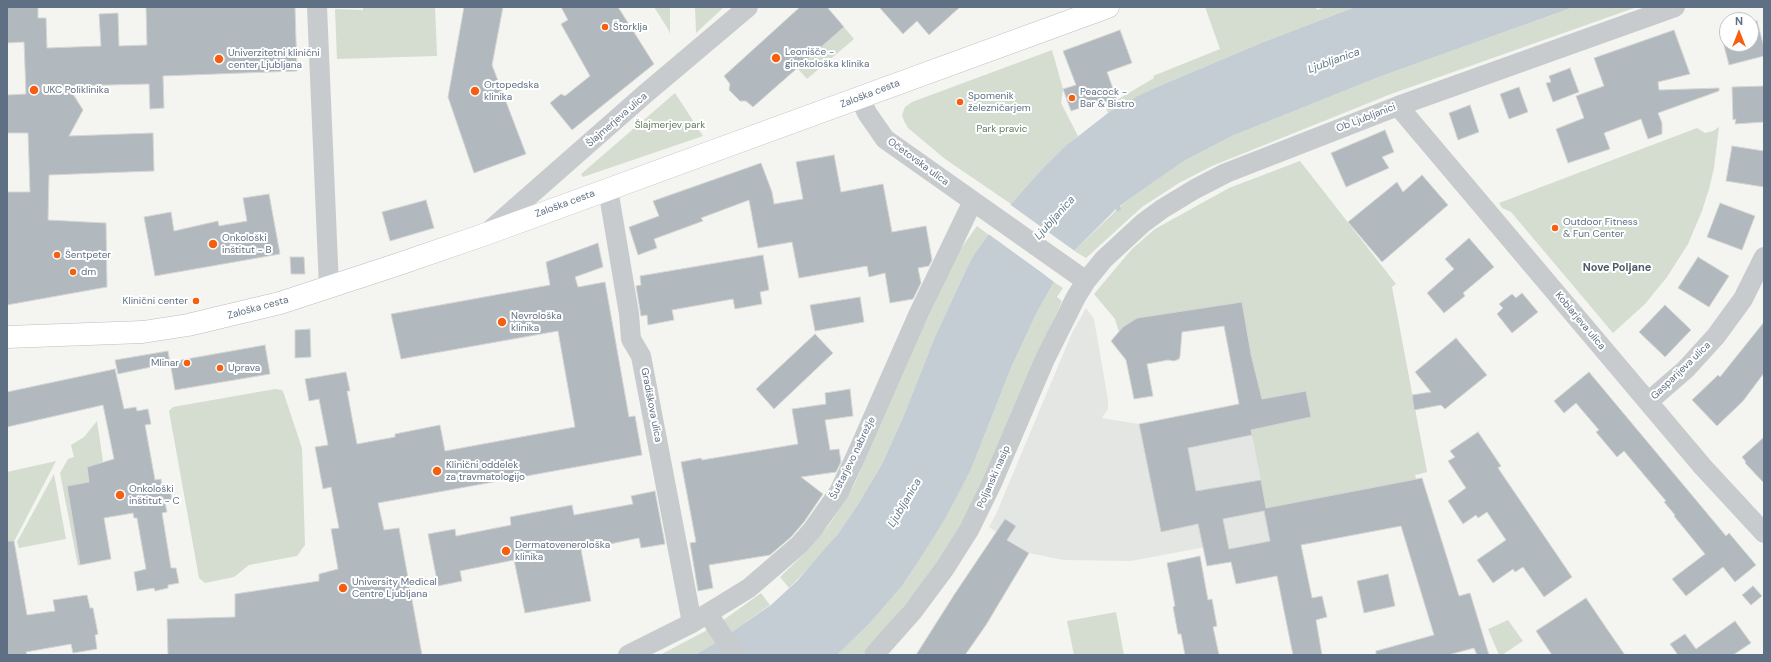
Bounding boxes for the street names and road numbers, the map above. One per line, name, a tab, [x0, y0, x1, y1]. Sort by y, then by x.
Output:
street label: Zaloška cesta	[839, 77, 901, 111]
street label: Šlajmerjeva ulica	[584, 90, 650, 150]
street label: Ob Ljubljanici	[1335, 101, 1397, 135]
street label: Očetovska ulica	[885, 136, 951, 188]
street label: Zaloška cesta	[533, 188, 597, 220]
street label: Koblarjeva ulica	[1552, 290, 1608, 352]
street label: Zaloška cesta	[226, 294, 290, 322]
street label: Gasparijeva ulica	[1649, 339, 1713, 403]
street label: Gradiškova ulica	[638, 367, 664, 443]
street label: Šuštarjevo nabrežje	[828, 415, 878, 501]
street label: Poljanski nasip	[975, 444, 1013, 510]

